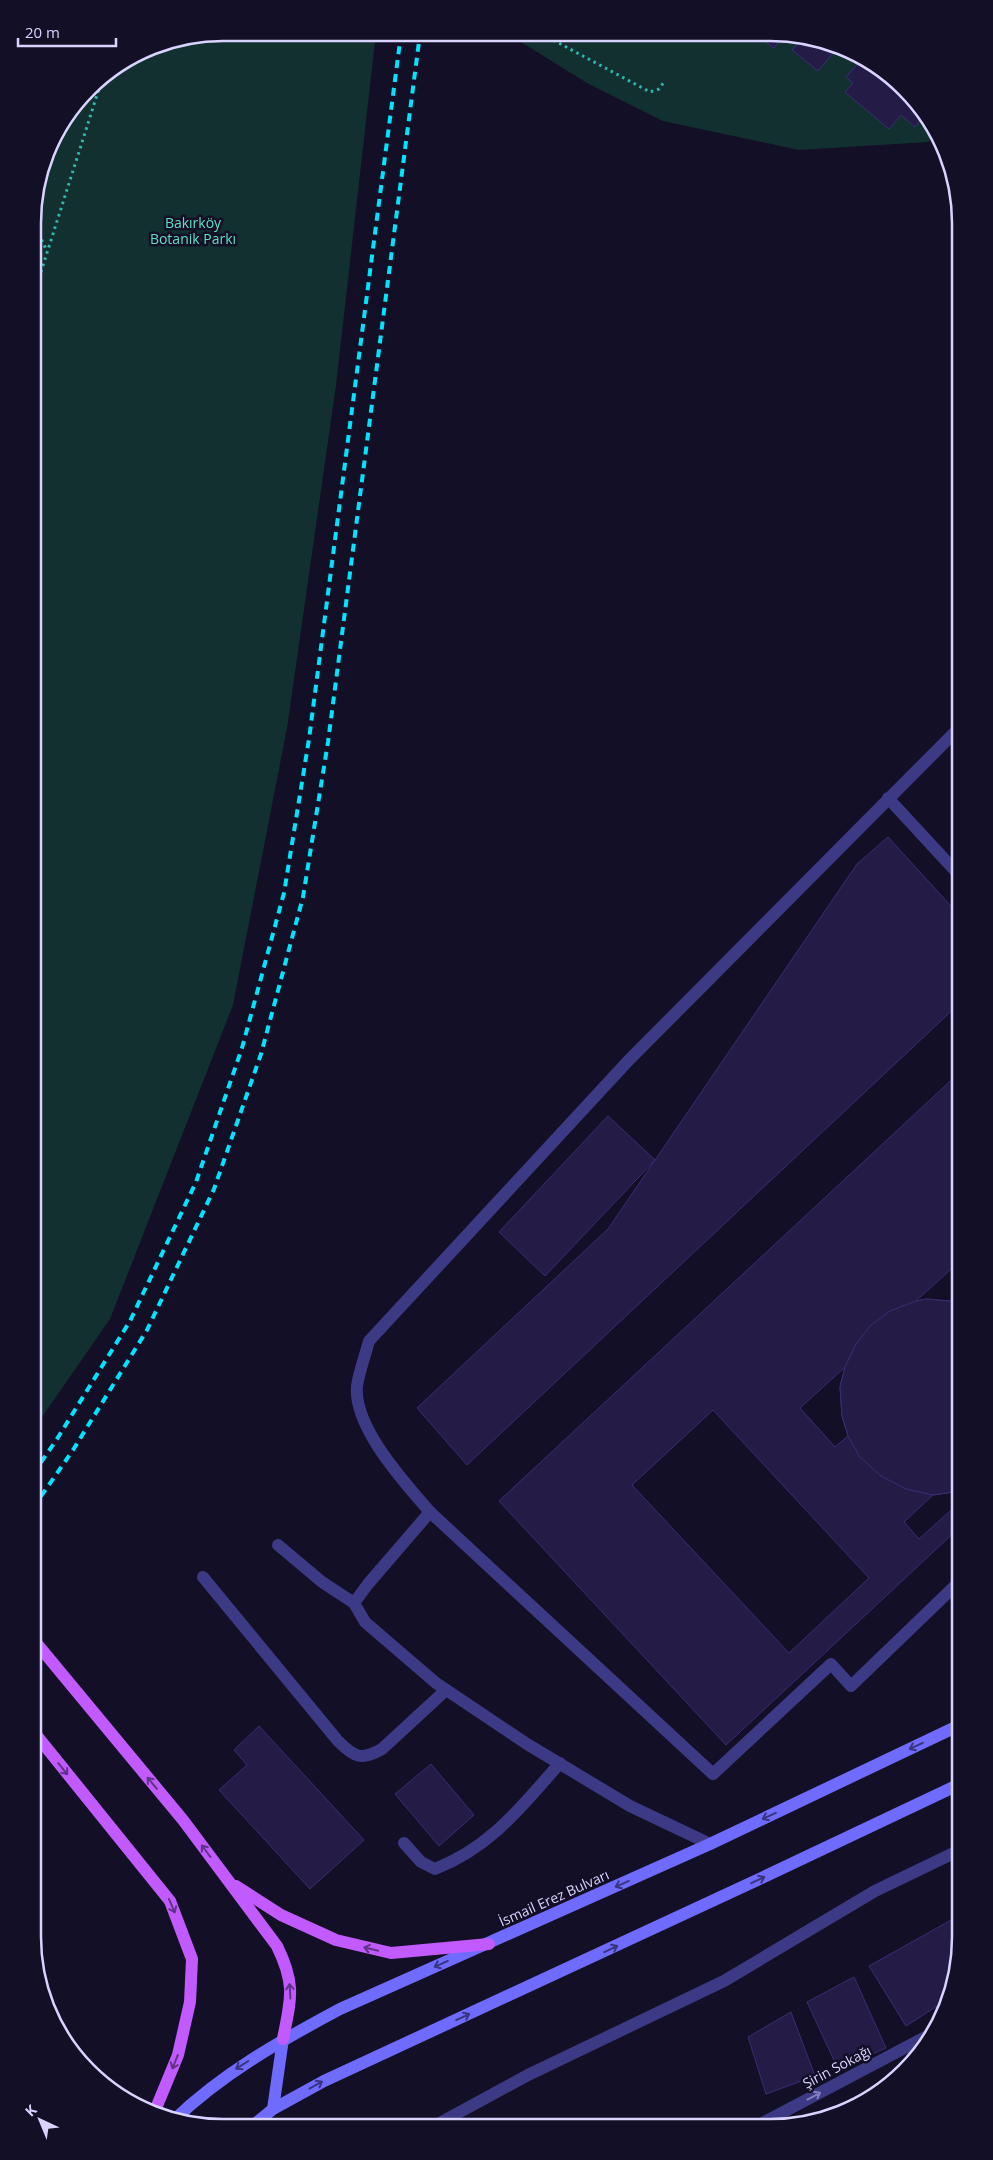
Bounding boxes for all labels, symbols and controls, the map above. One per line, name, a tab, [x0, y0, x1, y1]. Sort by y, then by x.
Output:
scale bar	[18, 15, 115, 47]
text: 20 m	[25, 22, 60, 42]
park label: Bakırköy Botanik Parkı	[150, 213, 236, 248]
one-way arrow	[909, 1742, 924, 1752]
one-way arrow	[58, 1762, 69, 1775]
one-way arrow	[146, 1777, 157, 1790]
one-way arrow	[762, 1811, 777, 1821]
one-way arrow	[201, 1845, 212, 1858]
street label: İsmail Erez Bulvarı	[496, 1865, 612, 1930]
one-way arrow	[750, 1875, 765, 1884]
one-way arrow	[615, 1880, 630, 1890]
one-way arrow	[167, 1898, 177, 1913]
one-way arrow	[603, 1943, 618, 1953]
one-way arrow	[364, 1944, 380, 1953]
one-way arrow	[434, 1960, 449, 1970]
one-way arrow	[285, 1983, 295, 2000]
one-way arrow	[455, 2012, 470, 2021]
street label: Şirin Sokağı	[799, 2041, 874, 2093]
one-way arrow	[169, 2054, 179, 2069]
one-way arrow	[235, 2060, 249, 2070]
one-way arrow	[308, 2080, 323, 2090]
one-way arrow	[806, 2091, 821, 2101]
north arrow	[15, 2095, 65, 2145]
text: K	[21, 2100, 41, 2120]

